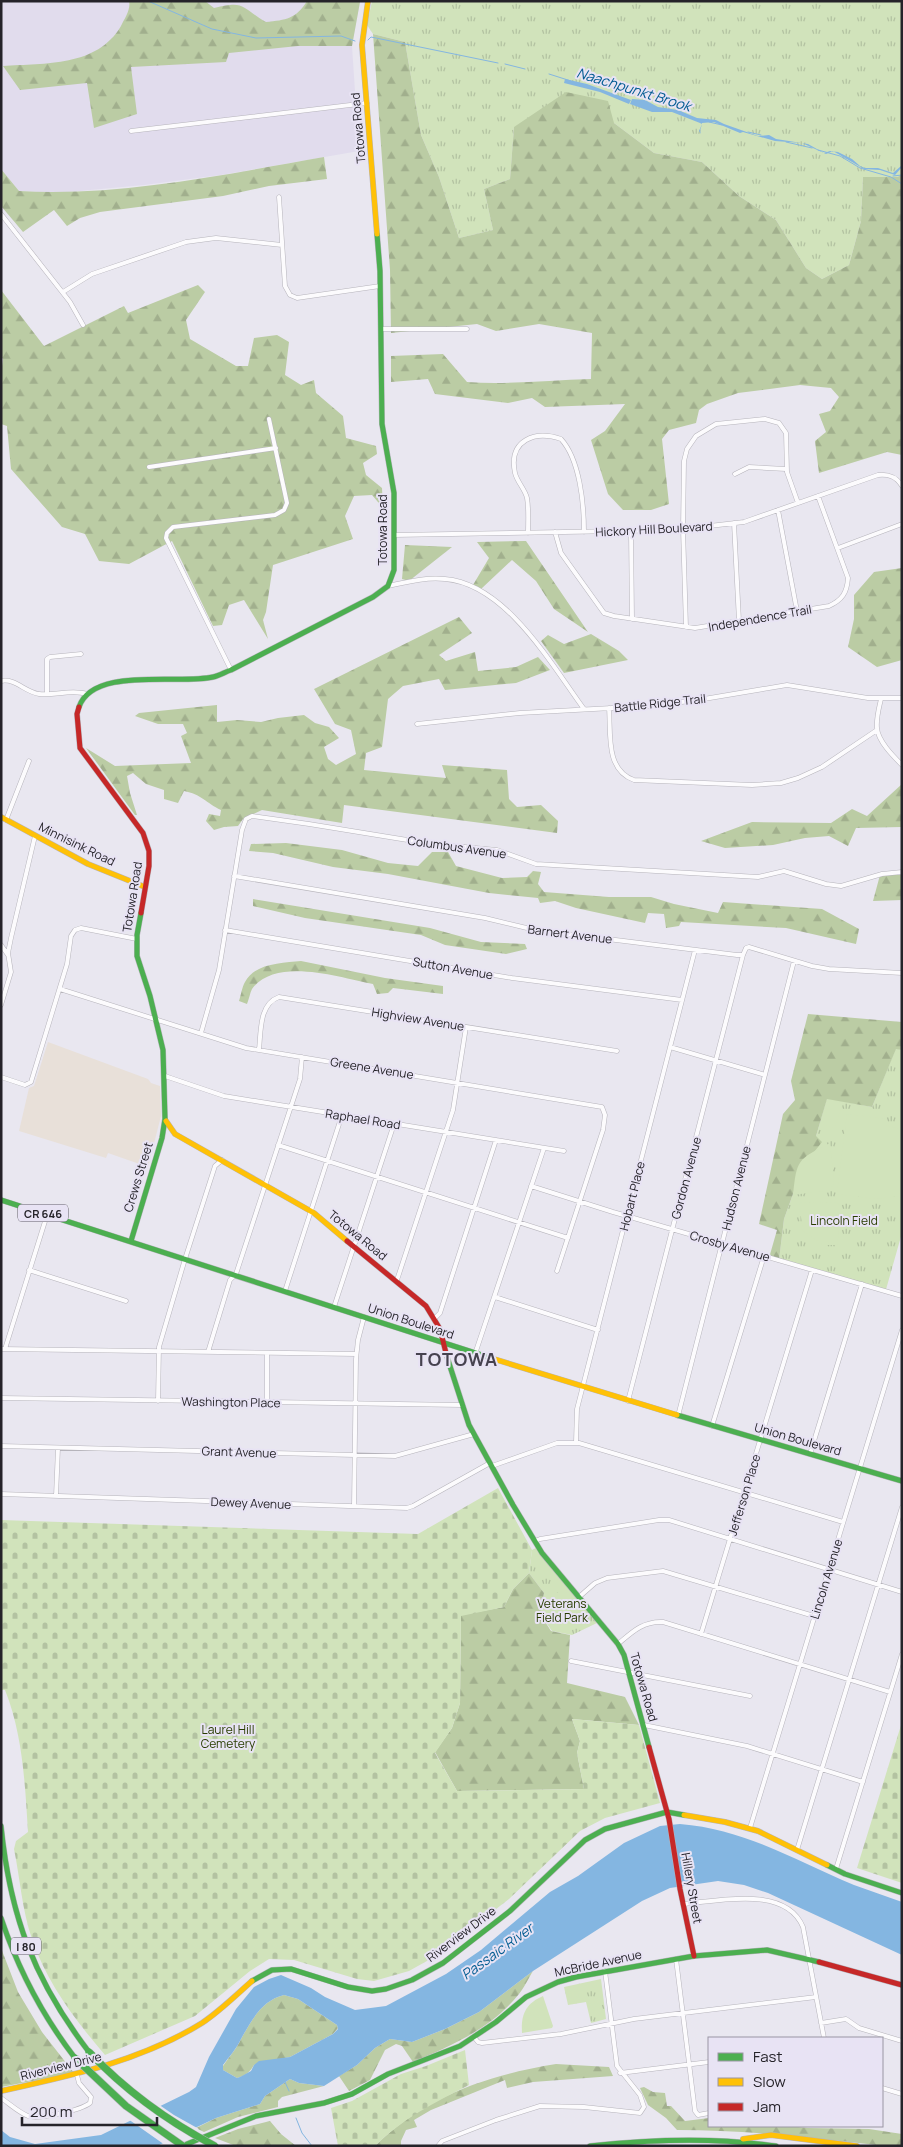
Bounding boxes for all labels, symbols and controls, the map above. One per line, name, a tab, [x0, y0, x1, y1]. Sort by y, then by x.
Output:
water label: Naachpunkt Brook	[575, 63, 695, 116]
street label: Totowa Road	[346, 92, 370, 164]
street label: Totowa Road	[374, 494, 391, 566]
street label: Hickory Hill Boulevard	[595, 517, 713, 541]
street label: Independence Trail	[707, 601, 813, 635]
street label: Battle Ridge Trail	[613, 690, 707, 716]
street label: Minnisink Road	[36, 818, 118, 870]
street label: Columbus Avenue	[406, 832, 508, 862]
street label: Totowa Road	[118, 861, 146, 933]
street label: Barnert Avenue	[527, 920, 613, 948]
street label: Sutton Avenue	[412, 953, 494, 983]
street label: Highview Avenue	[370, 1003, 466, 1035]
street label: Greene Avenue	[329, 1053, 415, 1083]
street label: Raphael Road	[324, 1105, 402, 1133]
street label: Gordon Avenue	[667, 1135, 705, 1221]
street label: Crews Street	[119, 1140, 157, 1214]
street label: Hudson Avenue	[717, 1144, 755, 1232]
street label: Hobart Place	[615, 1160, 649, 1232]
road number: CR 646	[18, 1204, 68, 1222]
street label: Totowa Road	[325, 1206, 391, 1264]
park label: Lincoln Field	[810, 1212, 878, 1229]
street label: Crosby Avenue	[688, 1226, 772, 1266]
street label: Union Boulevard	[366, 1299, 456, 1343]
district label: TOTOWA	[416, 1347, 498, 1371]
street label: Washington Place	[181, 1393, 281, 1411]
street label: Union Boulevard	[752, 1418, 844, 1460]
street label: Grant Avenue	[201, 1442, 277, 1462]
street label: Jefferson Place	[724, 1452, 764, 1538]
street label: Dewey Avenue	[210, 1493, 292, 1513]
street label: Lincoln Avenue	[806, 1537, 846, 1621]
park label: Veterans Field Park	[536, 1595, 589, 1626]
street label: Totowa Road	[626, 1650, 662, 1724]
park label: Laurel Hill Cemetery	[201, 1721, 256, 1752]
street label: Hillery Street	[677, 1851, 707, 1925]
street label: Riverview Drive	[423, 1902, 499, 1966]
water label: Passaic River	[457, 1917, 538, 1983]
road number: I 80	[11, 1938, 41, 1954]
street label: McBride Avenue	[553, 1945, 643, 1981]
legend	[708, 2037, 883, 2127]
text: Fast	[753, 2046, 782, 2067]
street label: Riverview Drive	[19, 2048, 103, 2084]
text: Slow	[753, 2071, 786, 2092]
scale bar	[22, 2094, 158, 2126]
text: Jam	[753, 2096, 781, 2117]
text: 200 m	[30, 2101, 73, 2122]

